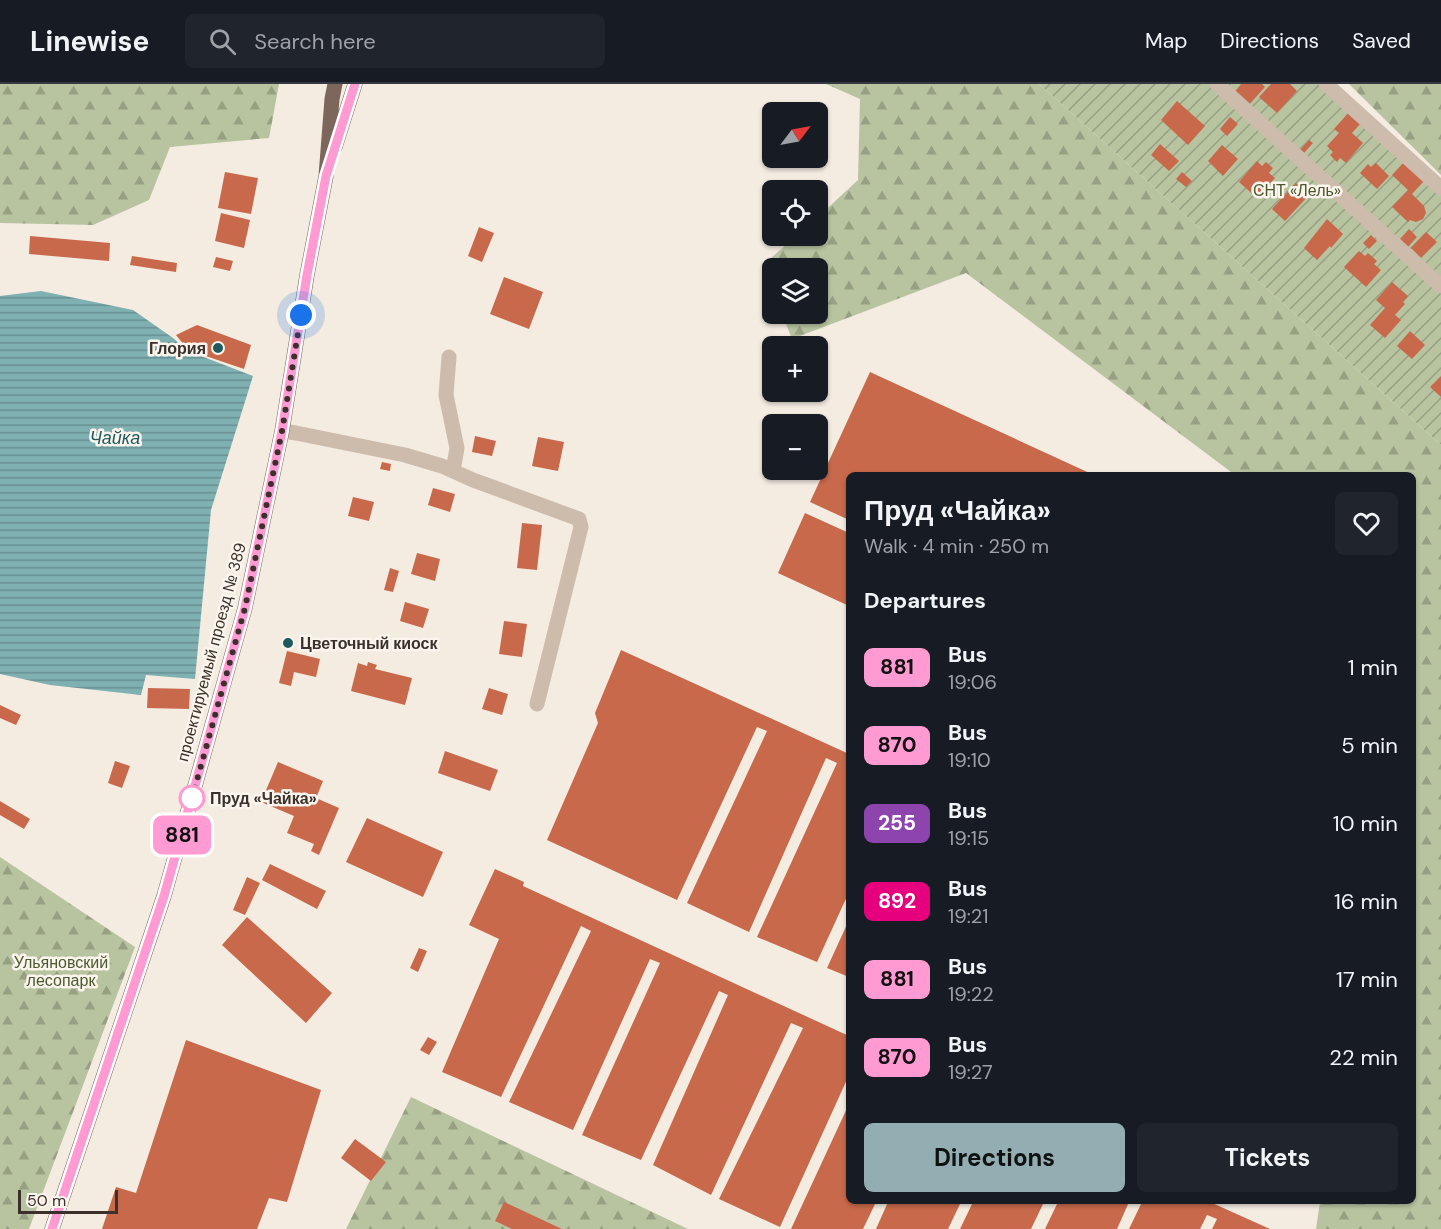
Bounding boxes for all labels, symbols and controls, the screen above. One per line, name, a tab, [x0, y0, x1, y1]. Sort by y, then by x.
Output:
search box	[185, 14, 605, 68]
text: Linewise	[30, 23, 149, 60]
icon: search	[206, 25, 239, 58]
text: Search here	[254, 27, 376, 56]
text: Map	[1145, 27, 1187, 55]
text: Directions	[1220, 27, 1319, 55]
text: Saved	[1352, 27, 1411, 55]
north arrow	[762, 102, 828, 168]
map controls	[762, 102, 828, 480]
button: locate	[762, 180, 828, 246]
park label: СНТ «Лель»	[1253, 180, 1341, 201]
button: layers	[762, 258, 828, 324]
your location	[286, 300, 316, 330]
button: +	[762, 336, 828, 402]
place label: Глория	[149, 338, 206, 359]
marker: Глория	[211, 341, 225, 355]
button: −	[762, 414, 828, 480]
water label: Чайка	[90, 426, 140, 450]
text: Пруд «Чайка»	[864, 492, 1051, 529]
button: heart	[1335, 492, 1398, 555]
text: Walk · 4 min · 250 m	[864, 533, 1049, 559]
street label: проектируемый проезд № 389	[172, 540, 251, 764]
text: Departures	[864, 586, 986, 615]
place label: Цветочный киоск	[300, 633, 439, 654]
marker: Цветочный киоск	[281, 636, 295, 650]
text: Bus	[948, 640, 987, 669]
text: 881	[880, 653, 914, 681]
text: 1 min	[1348, 653, 1398, 682]
text: 19:06	[948, 669, 997, 695]
text: Bus	[948, 718, 987, 747]
text: 870	[877, 731, 917, 759]
text: 5 min	[1341, 731, 1398, 760]
text: 19:10	[948, 747, 991, 773]
marker: Пруд «Чайка»	[179, 785, 205, 811]
place label: Пруд «Чайка»	[210, 788, 317, 809]
text: Bus	[948, 796, 987, 825]
text: 255	[878, 809, 916, 837]
text: 10 min	[1333, 809, 1398, 838]
line badge: 881	[148, 816, 216, 855]
text: 881	[165, 821, 199, 849]
text: 19:15	[948, 825, 989, 851]
text: Bus	[948, 874, 987, 903]
text: 892	[878, 887, 916, 915]
text: 16 min	[1334, 887, 1398, 916]
text: 19:21	[948, 903, 989, 929]
park label: Ульяновский лесопарк	[14, 952, 108, 991]
text: Bus	[948, 952, 987, 981]
text: 881	[880, 965, 914, 993]
text: 17 min	[1336, 965, 1398, 994]
text: 19:22	[948, 981, 994, 1007]
text: Bus	[948, 1030, 987, 1059]
text: 870	[877, 1043, 917, 1071]
text: 22 min	[1329, 1043, 1398, 1072]
text: 19:27	[948, 1059, 993, 1085]
button: Directions	[864, 1123, 1125, 1192]
button: Tickets	[1137, 1123, 1398, 1192]
scale bar	[18, 1187, 118, 1214]
text: 50 m	[27, 1190, 66, 1211]

